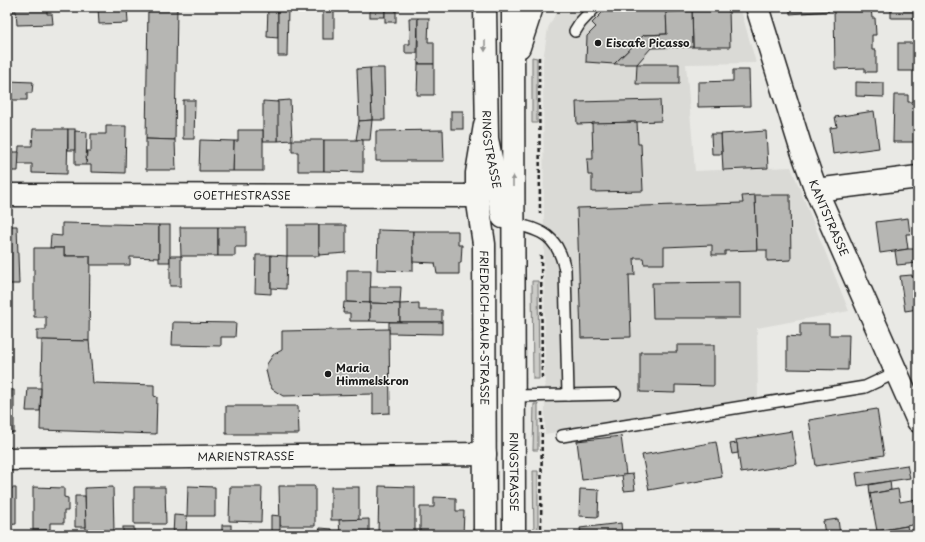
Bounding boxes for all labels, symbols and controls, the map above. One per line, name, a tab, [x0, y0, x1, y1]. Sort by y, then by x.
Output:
place label: Eiscafe Picasso	[606, 34, 690, 51]
marker: Eiscafe Picasso	[593, 38, 603, 48]
one-way arrow	[482, 40, 488, 53]
street label: RINGSTRASSE	[479, 110, 506, 190]
one-way arrow	[510, 174, 516, 187]
street label: KANTSTRASSE	[805, 177, 853, 259]
street label: GOETHESTRASSE	[193, 186, 291, 204]
street label: FRIEDRICH-BAUR-STRASSE	[476, 250, 494, 405]
place label: Maria Himmelskron	[336, 359, 409, 389]
marker: Maria Himmelskron	[323, 369, 333, 379]
street label: RINGSTRASSE	[506, 432, 523, 512]
street label: MARIENSTRASSE	[197, 447, 295, 465]

